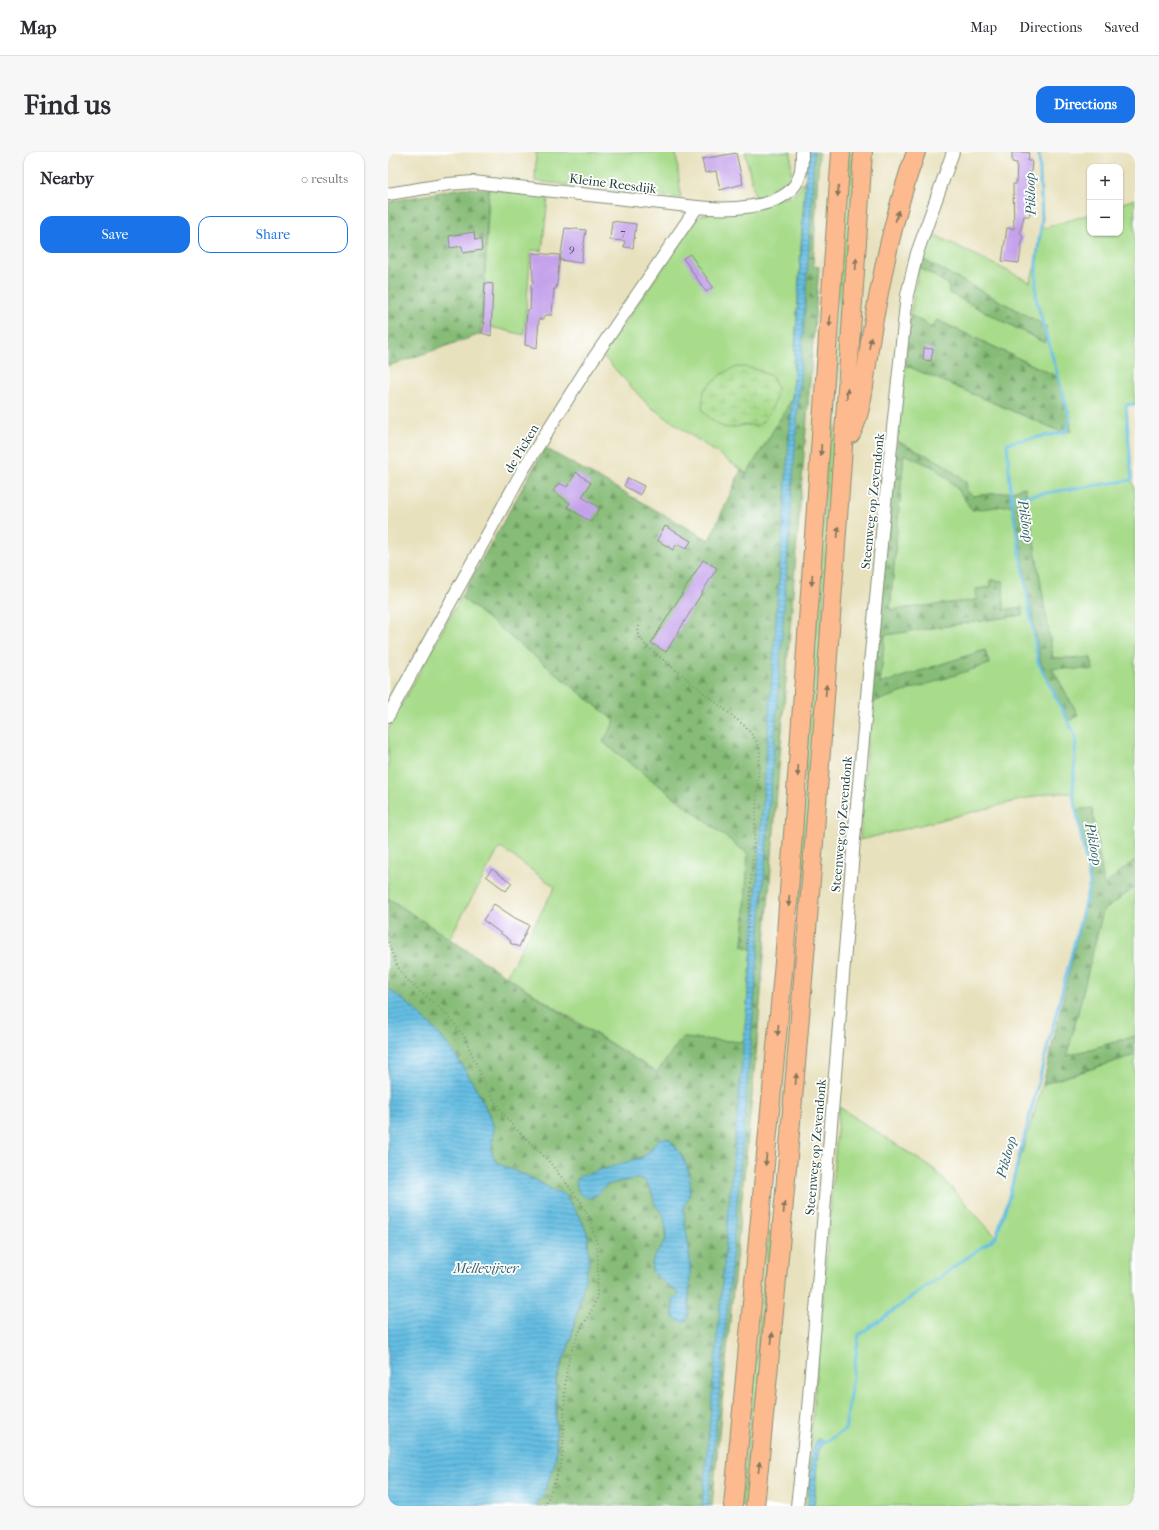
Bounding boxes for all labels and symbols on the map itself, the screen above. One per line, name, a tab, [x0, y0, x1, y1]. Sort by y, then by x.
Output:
street label: Kleine Reesdijk	[569, 171, 658, 196]
water label: Pikloop	[1021, 172, 1040, 217]
one-way arrow	[835, 185, 842, 197]
one-way arrow	[894, 210, 900, 222]
house number: 7	[620, 226, 626, 239]
house number: 9	[569, 242, 575, 255]
one-way arrow	[852, 258, 859, 270]
one-way arrow	[826, 315, 833, 327]
one-way arrow	[867, 337, 873, 349]
one-way arrow	[844, 388, 851, 400]
street label: de Picken	[501, 421, 542, 475]
street label: Steenweg op Zevendonk	[858, 432, 887, 570]
one-way arrow	[818, 444, 825, 456]
water label: Pikloop	[1014, 497, 1037, 544]
one-way arrow	[834, 526, 841, 538]
one-way arrow	[808, 574, 815, 586]
one-way arrow	[823, 684, 830, 696]
street label: Steenweg op Zevendonk	[828, 755, 855, 893]
one-way arrow	[794, 765, 801, 777]
water label: Pikloop	[1081, 820, 1106, 867]
one-way arrow	[785, 895, 792, 907]
one-way arrow	[775, 1024, 781, 1036]
one-way arrow	[792, 1073, 799, 1085]
street label: Steenweg op Zevendonk	[802, 1078, 829, 1216]
water label: Pikloop	[992, 1134, 1020, 1181]
one-way arrow	[763, 1154, 770, 1166]
one-way arrow	[781, 1202, 788, 1214]
water label: Mellevijver	[453, 1260, 520, 1277]
one-way arrow	[769, 1332, 775, 1344]
one-way arrow	[756, 1461, 762, 1473]

